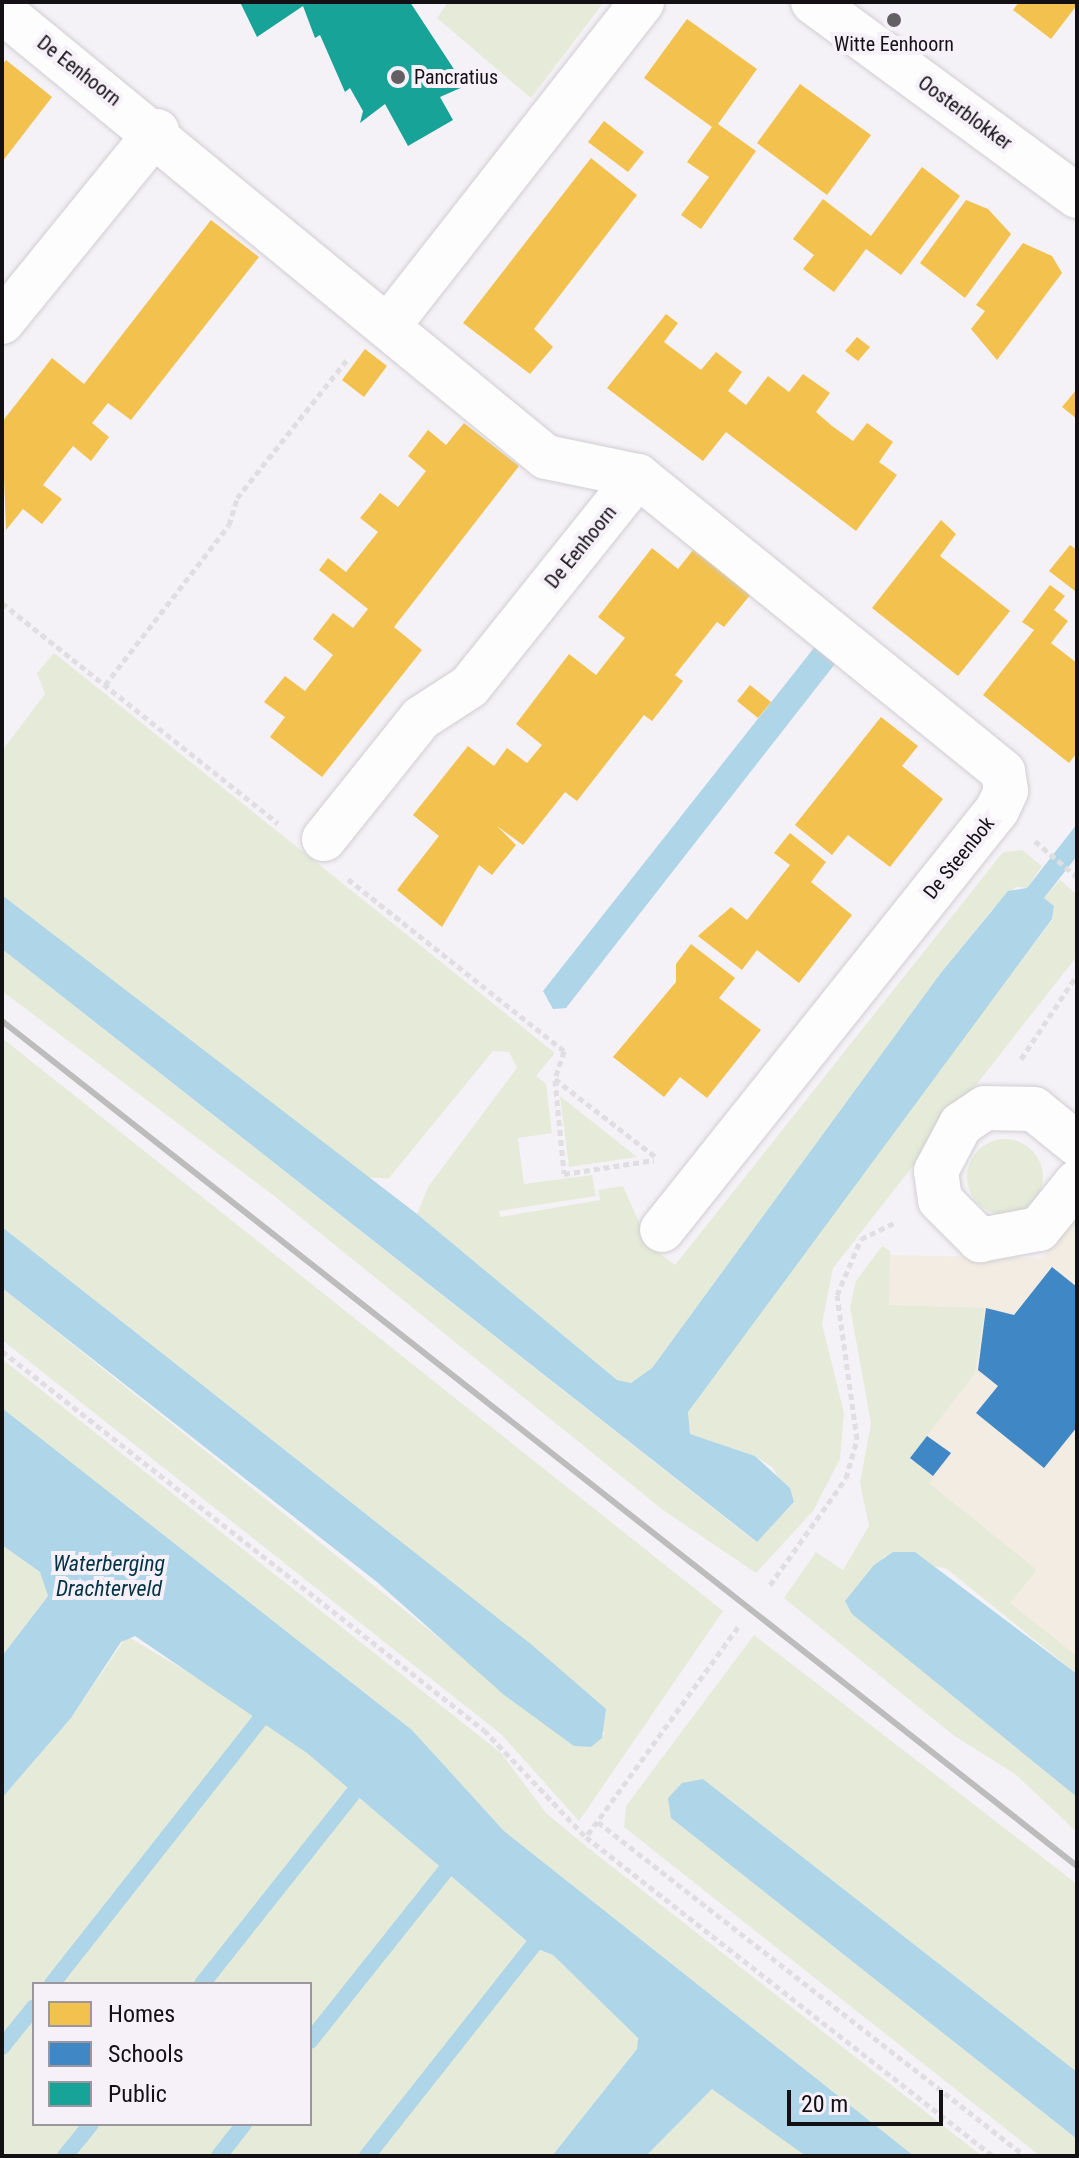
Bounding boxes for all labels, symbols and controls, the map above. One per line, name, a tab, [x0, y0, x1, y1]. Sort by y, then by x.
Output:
marker: Witte Eenhoorn	[885, 11, 903, 29]
street label: De Eenhoorn	[32, 31, 126, 111]
place label: Witte Eenhoorn	[834, 32, 954, 56]
place label: Pancratius	[414, 65, 498, 89]
marker: Pancratius	[389, 68, 407, 86]
street label: Oosterblokker	[913, 71, 1017, 155]
street label: De Eenhoorn	[540, 501, 622, 593]
street label: De Steenbok	[919, 812, 999, 904]
water label: Waterberging Drachterveld	[53, 1550, 165, 1602]
legend	[32, 1982, 312, 2126]
text: Homes	[108, 2000, 175, 2028]
text: Schools	[108, 2040, 184, 2068]
scale bar	[791, 2074, 947, 2124]
text: Public	[108, 2080, 167, 2108]
text: 20 m	[801, 2090, 848, 2118]

